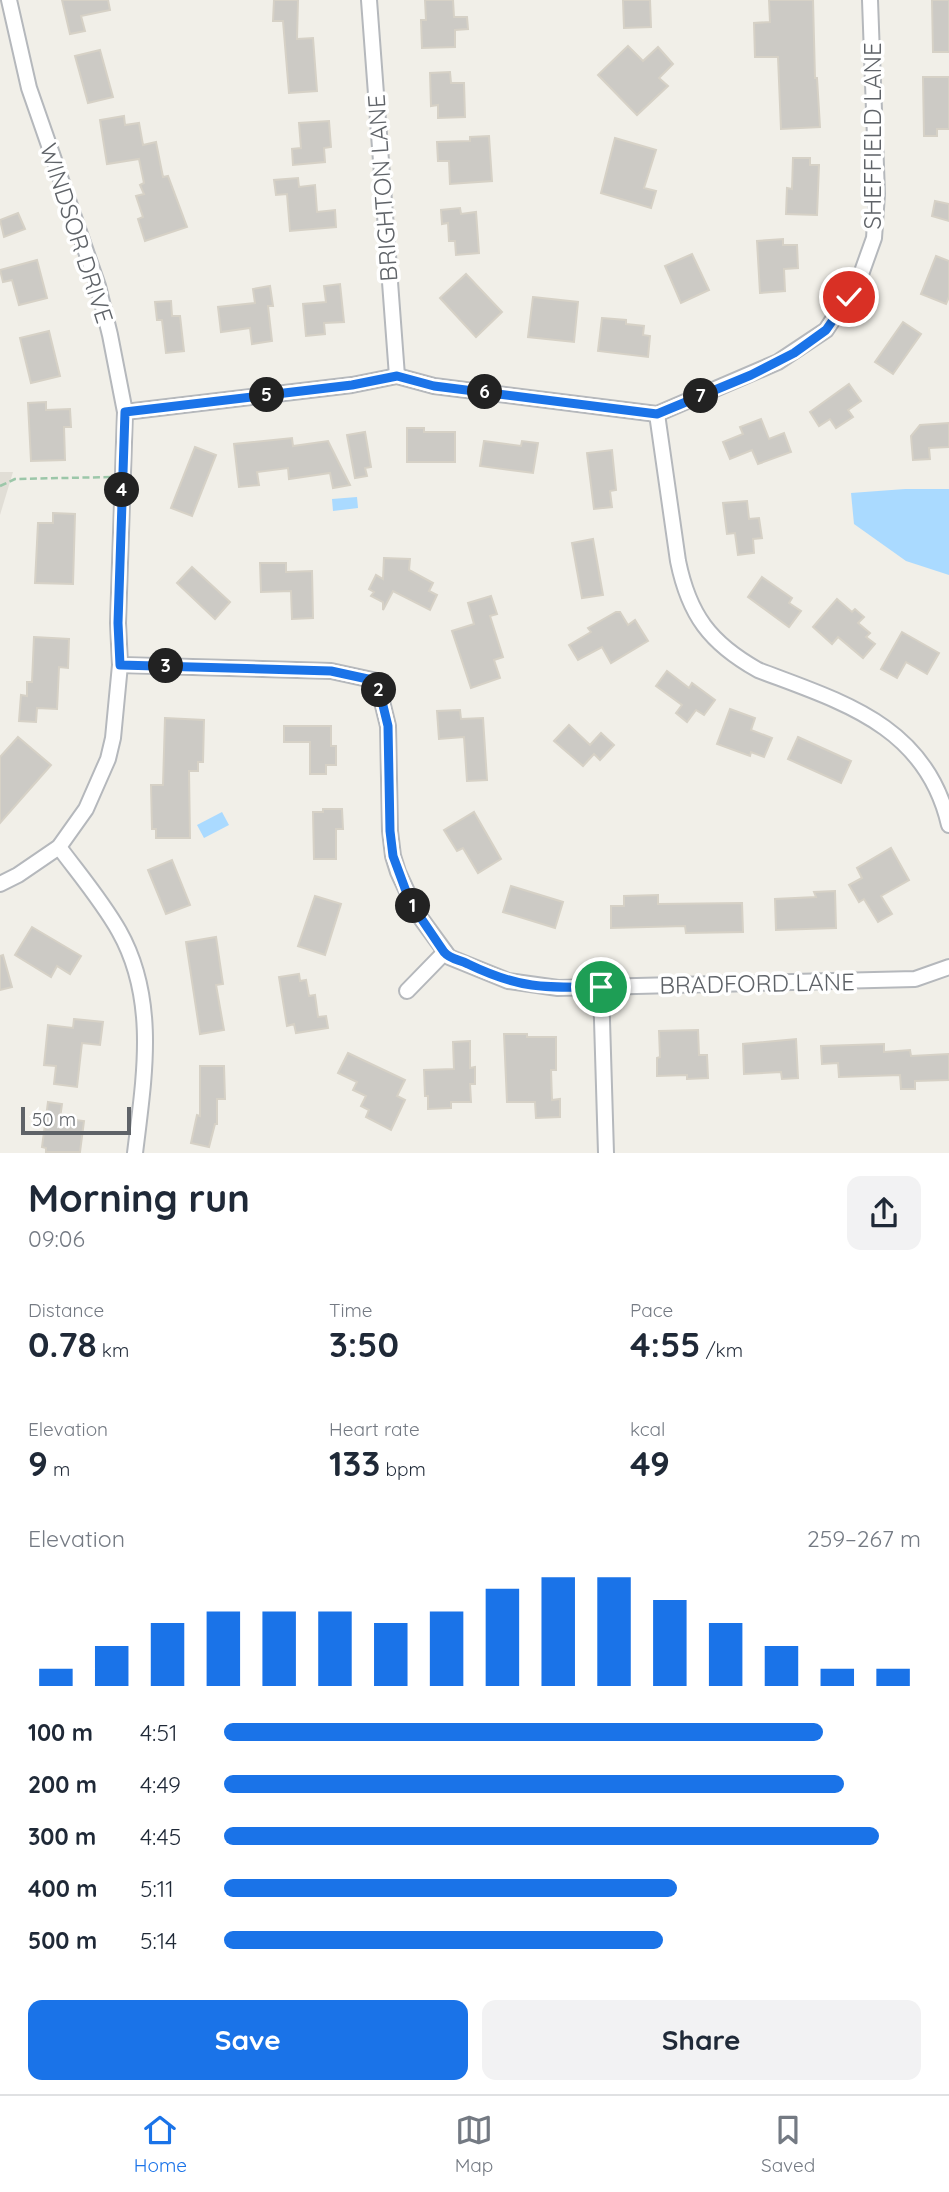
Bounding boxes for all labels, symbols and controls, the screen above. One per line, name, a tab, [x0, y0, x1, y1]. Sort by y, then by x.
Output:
street label: SHEFFIELD LANE	[857, 42, 887, 230]
street label: BRIGHTON LANE	[360, 93, 404, 283]
street label: WINDSOR DRIVE	[34, 139, 120, 327]
pin	[819, 267, 879, 327]
icon: check	[830, 278, 868, 316]
pin: 6	[468, 374, 503, 410]
pin: 5	[250, 378, 284, 412]
pin: 7	[684, 378, 718, 414]
text: 6	[479, 379, 490, 403]
text: 5	[261, 382, 272, 406]
text: 7	[695, 383, 706, 407]
pin: 4	[104, 472, 140, 508]
text: 4	[116, 477, 127, 501]
pin: 3	[148, 648, 184, 684]
text: 3	[160, 653, 171, 677]
pin: 2	[362, 672, 396, 708]
text: 2	[373, 677, 384, 701]
pin: 1	[396, 888, 430, 923]
text: 1	[409, 893, 416, 917]
pin	[571, 957, 631, 1017]
street label: BRADFORD LANE	[659, 966, 855, 1000]
icon: arrive	[582, 968, 620, 1006]
scale bar	[21, 1104, 131, 1135]
text: 50 m	[32, 1107, 76, 1131]
text: Morning run	[28, 1174, 250, 1222]
button: share	[847, 1176, 921, 1250]
text: 09:06	[28, 1224, 85, 1253]
text: Distance	[28, 1298, 104, 1322]
text: Time	[329, 1298, 373, 1322]
text: Pace	[630, 1298, 673, 1322]
text: 0.78	[28, 1322, 97, 1366]
text: 3:50	[329, 1322, 399, 1366]
text: 4:55	[630, 1322, 700, 1366]
text: km	[97, 1338, 129, 1362]
text: /km	[700, 1338, 743, 1362]
text: Elevation	[28, 1417, 108, 1441]
text: Heart rate	[329, 1417, 420, 1441]
text: kcal	[630, 1417, 665, 1441]
text: 9	[28, 1441, 48, 1485]
text: 133	[329, 1441, 380, 1485]
text: 49	[630, 1441, 670, 1485]
text: m	[48, 1457, 70, 1481]
text: bpm	[380, 1457, 426, 1481]
text: Elevation	[28, 1524, 125, 1553]
text: 259–267 m	[807, 1524, 921, 1553]
text: 100 m	[28, 1718, 93, 1747]
text: 4:51	[140, 1718, 177, 1747]
text: 200 m	[28, 1770, 97, 1799]
text: 4:49	[140, 1770, 181, 1799]
text: 300 m	[28, 1822, 96, 1851]
text: 4:45	[140, 1822, 181, 1851]
text: 400 m	[28, 1874, 97, 1903]
text: 5:11	[140, 1874, 174, 1903]
text: 500 m	[28, 1926, 97, 1955]
text: 5:14	[140, 1926, 177, 1955]
button: Save	[28, 2000, 468, 2080]
button: Share	[482, 2000, 921, 2080]
tab: Home	[134, 2111, 187, 2177]
tab: Map	[455, 2111, 493, 2177]
tab: Saved	[761, 2111, 815, 2177]

